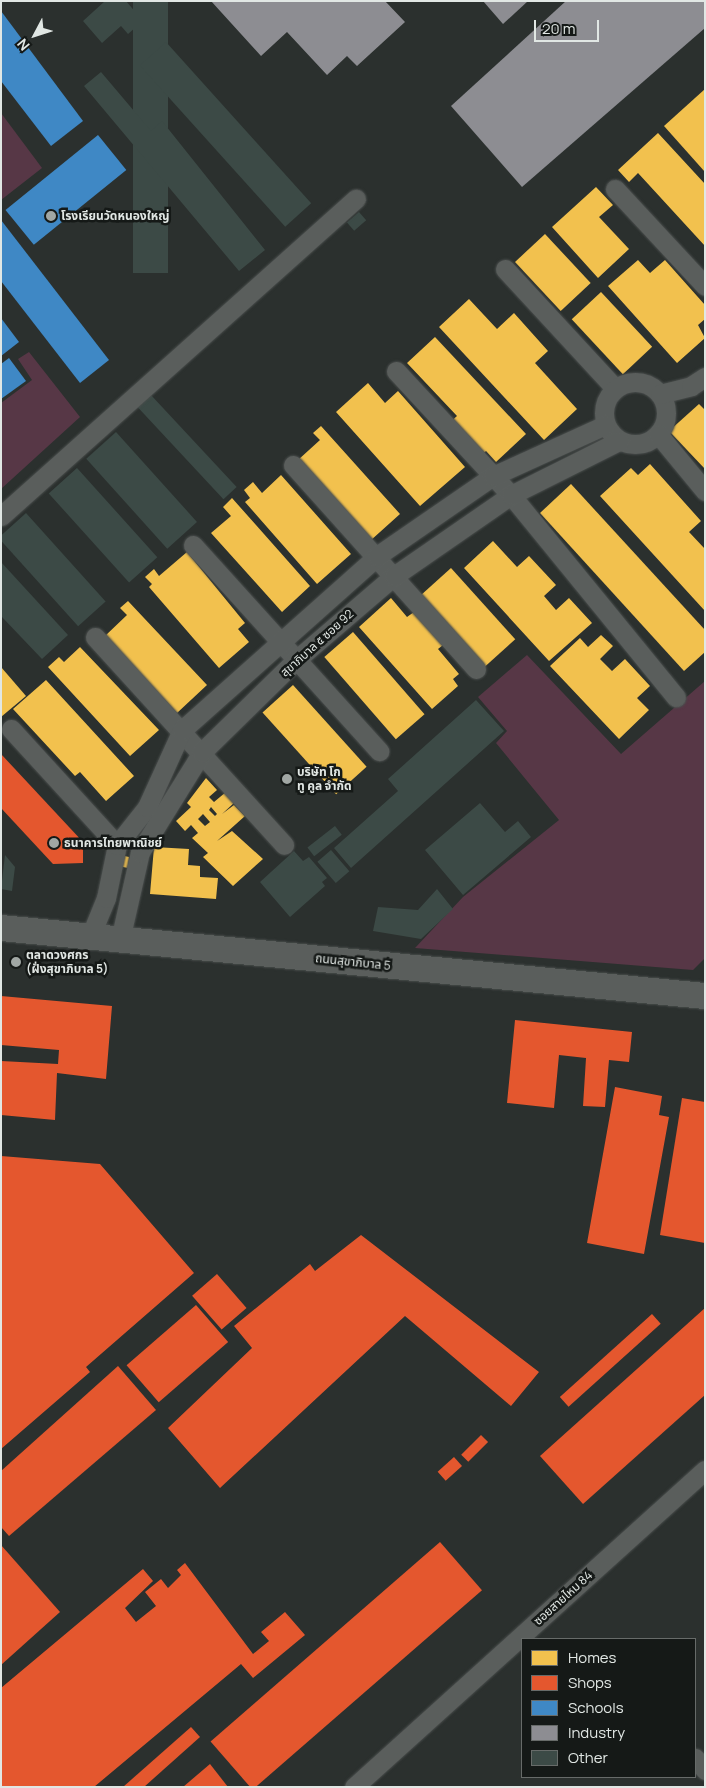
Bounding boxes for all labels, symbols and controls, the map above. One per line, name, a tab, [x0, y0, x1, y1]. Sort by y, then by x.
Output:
north arrow	[10, 10, 60, 60]
scale bar	[536, 10, 601, 42]
text: 20 m	[542, 18, 575, 39]
text: N	[13, 35, 34, 55]
place label: โรงเรียนวัดหนองใหญ่	[61, 209, 169, 223]
marker: โรงเรียนวัดหนองใหญ่	[45, 210, 57, 222]
street label: สุขาภิบาล ๕ ซอย 92	[278, 606, 356, 680]
place label: บริษัท โก ทู คูล จำกัด	[297, 765, 351, 793]
marker: บริษัท โก ทู คูล จำกัด	[281, 773, 293, 785]
place label: ธนาคารไทยพาณิชย์	[64, 836, 162, 850]
marker: ธนาคารไทยพาณิชย์	[48, 837, 60, 849]
place label: ตลาดวงศกร (ฝั่งสุขาภิบาล 5)	[26, 948, 109, 976]
street label: ถนนสุขาภิบาล 5	[315, 951, 391, 973]
marker: ตลาดวงศกร (ฝั่งสุขาภิบาล 5)	[10, 956, 22, 968]
street label: ซอยสายไหม 84	[531, 1568, 595, 1628]
legend	[521, 1638, 696, 1778]
text: Homes	[568, 1647, 616, 1668]
text: Shops	[568, 1672, 612, 1693]
text: Schools	[568, 1697, 624, 1718]
text: Industry	[568, 1722, 625, 1743]
text: Other	[568, 1747, 608, 1768]

